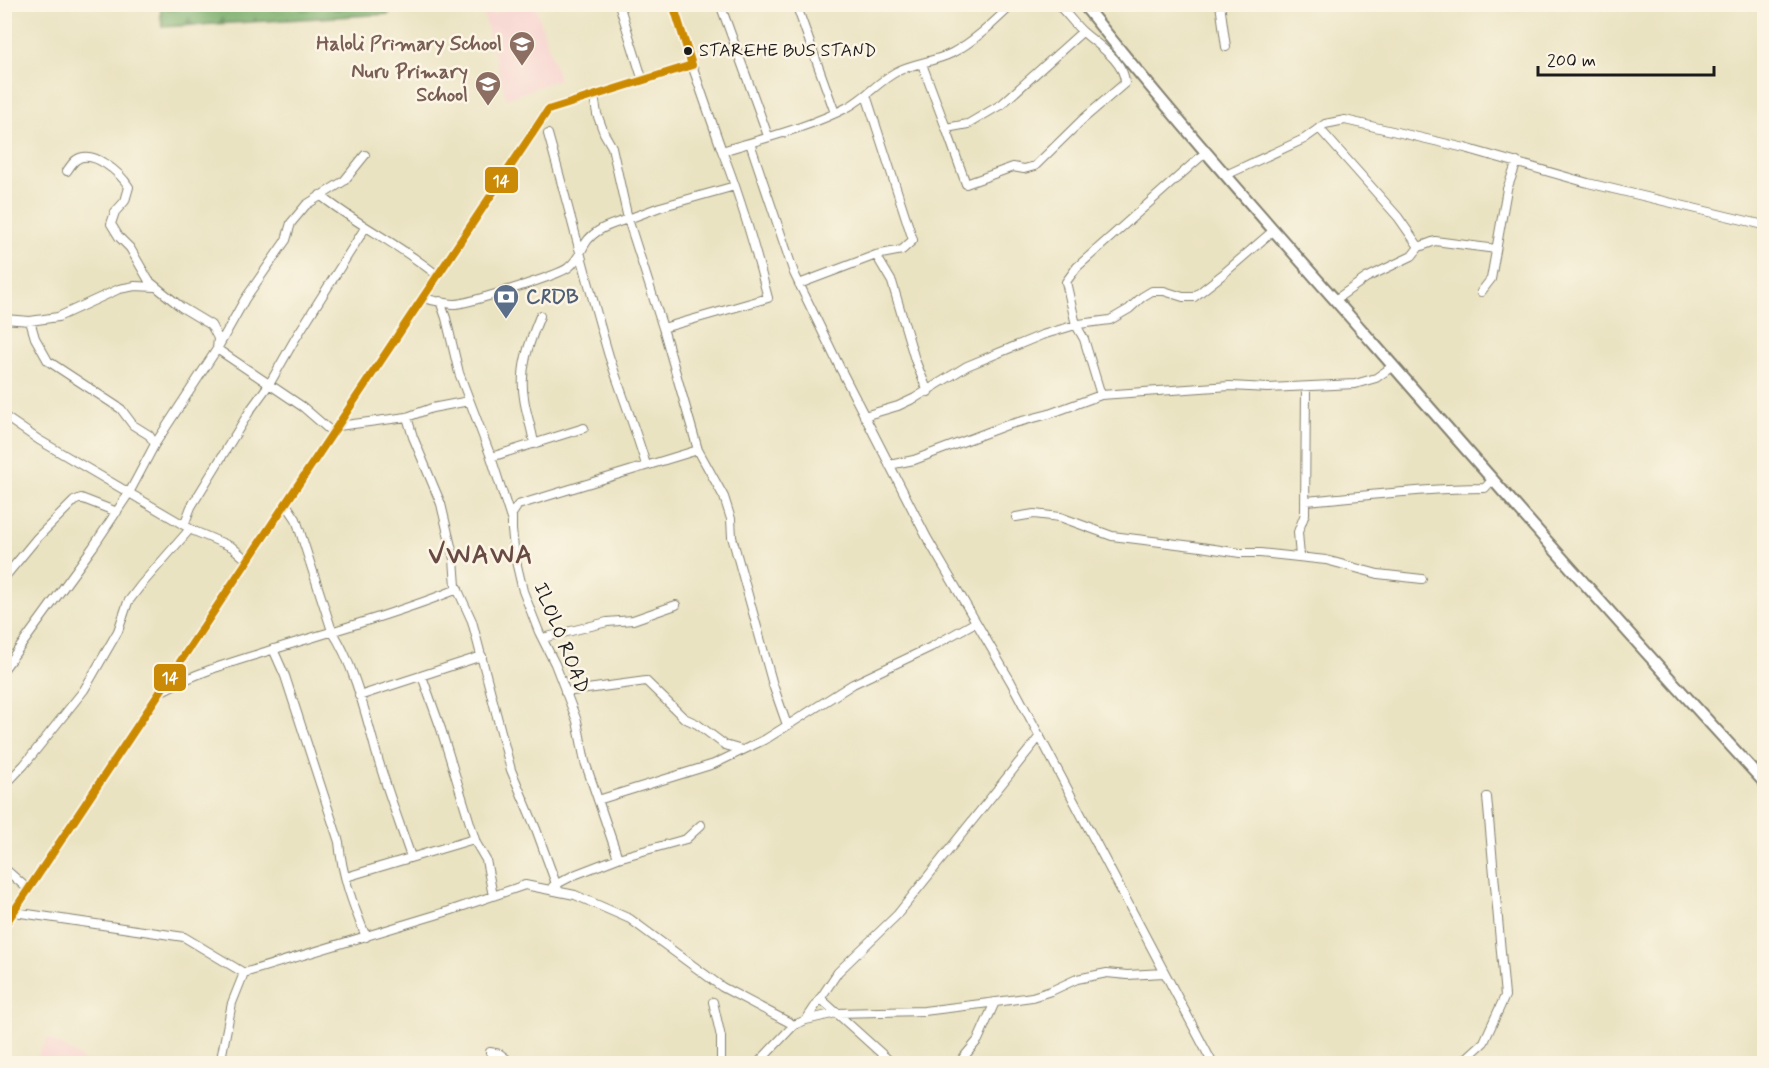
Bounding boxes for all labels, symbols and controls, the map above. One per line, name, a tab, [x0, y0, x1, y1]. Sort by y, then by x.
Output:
school or university icon: Haloli Primary School	[507, 29, 537, 67]
place label: Haloli Primary School	[316, 31, 502, 58]
place label: STAREHE BUS STAND	[699, 39, 876, 63]
scale bar	[1538, 39, 1714, 77]
marker: STAREHE BUS STAND	[682, 45, 694, 57]
text: 200 m	[1547, 49, 1596, 73]
place label: Nuru Primary School	[351, 59, 468, 109]
school or university icon: Nuru Primary School	[473, 69, 503, 107]
line badge: 14	[484, 166, 519, 194]
text: 14	[493, 171, 510, 192]
bank icon: CRDB	[491, 282, 521, 320]
place label: CRDB	[526, 284, 579, 311]
district label: VWAWA	[428, 539, 534, 573]
street label: ILOLO ROAD	[527, 579, 595, 697]
line badge: 14	[153, 663, 187, 692]
text: 14	[162, 668, 179, 689]

